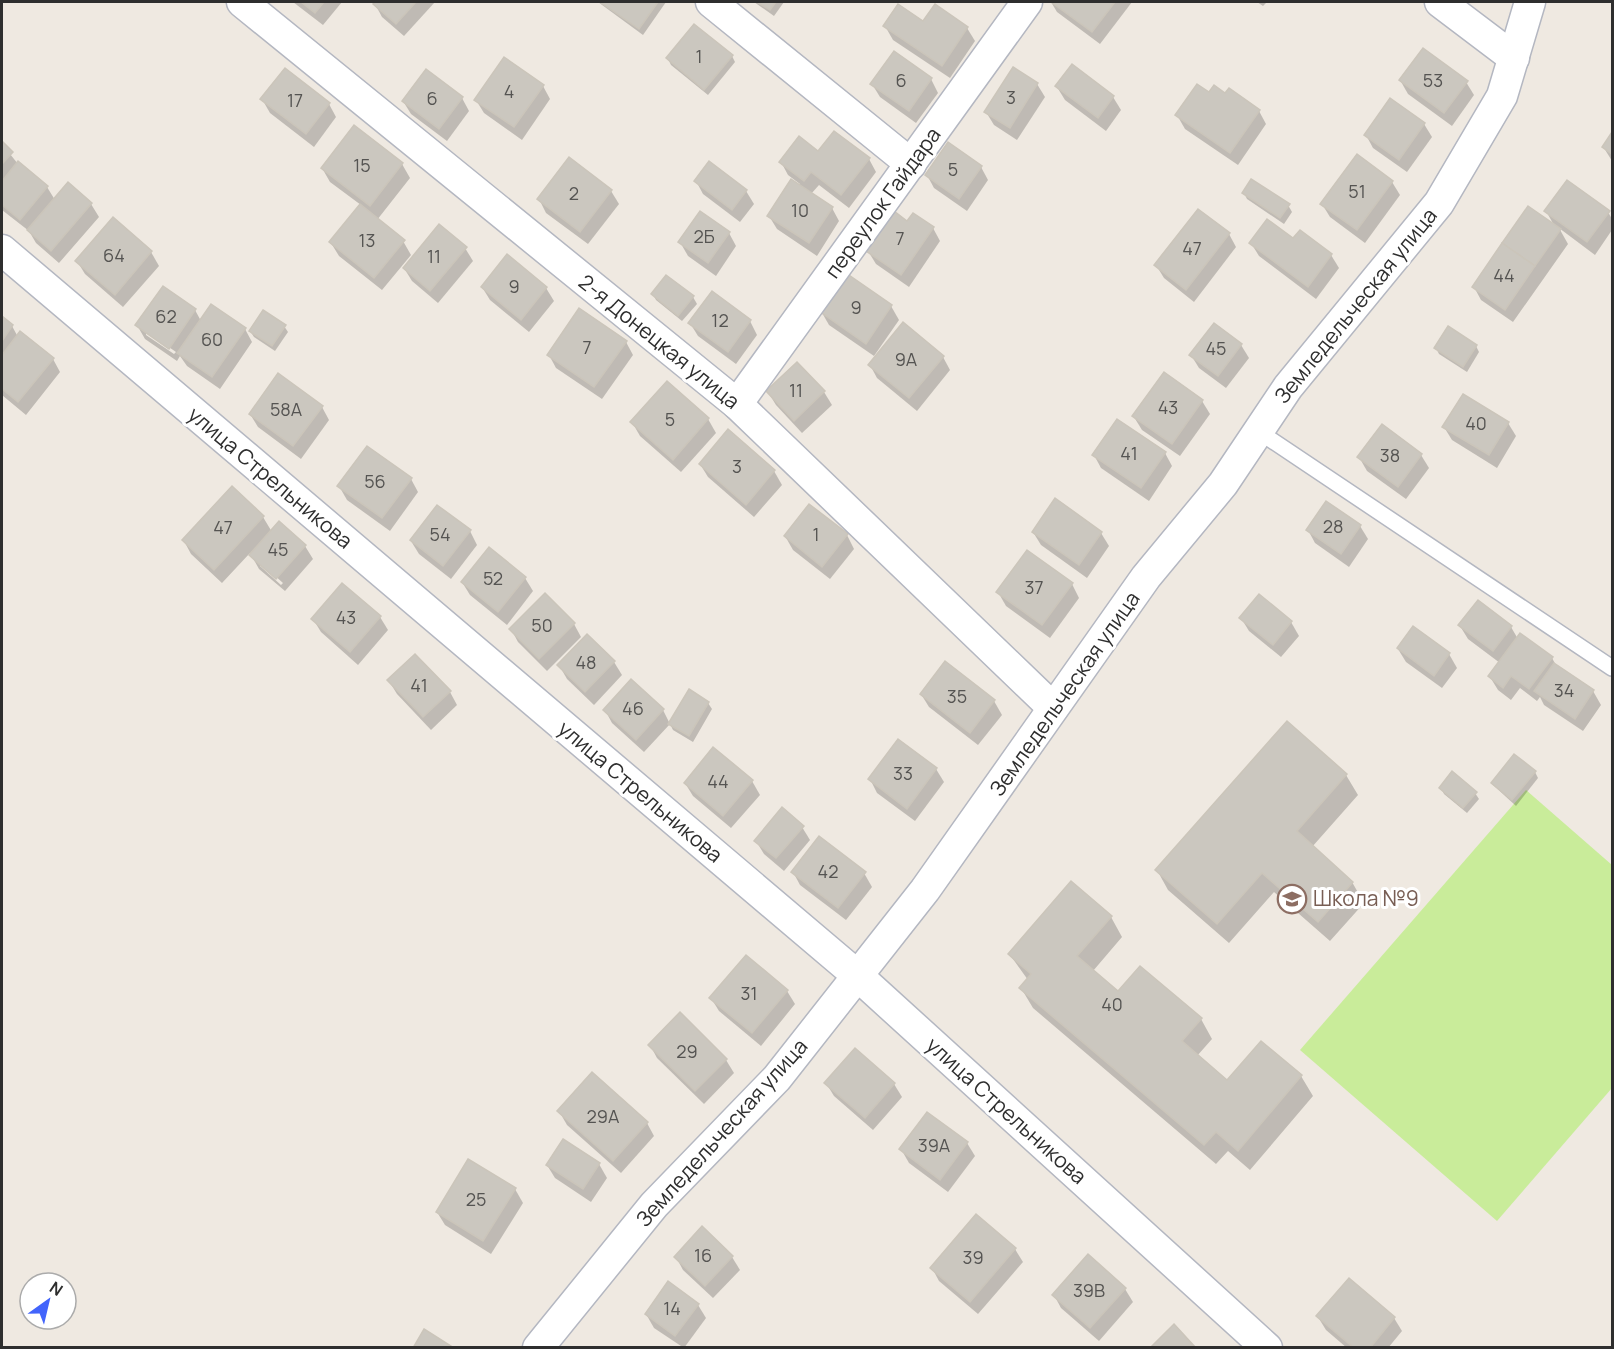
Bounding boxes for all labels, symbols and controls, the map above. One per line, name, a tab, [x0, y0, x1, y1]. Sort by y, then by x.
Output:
house number: 1	[695, 44, 703, 68]
house number: 6	[895, 68, 907, 92]
house number: 53	[1423, 68, 1443, 92]
house number: 4	[504, 79, 514, 103]
house number: 3	[1006, 85, 1016, 109]
house number: 6	[426, 86, 438, 110]
house number: 17	[287, 88, 303, 112]
street label: переулок Гайдара	[818, 121, 946, 283]
house number: 15	[353, 153, 371, 177]
house number: 5	[948, 157, 958, 181]
house number: 51	[1348, 179, 1366, 203]
house number: 2	[569, 181, 579, 205]
house number: 10	[791, 198, 809, 222]
street label: Земледельческая улица	[1268, 202, 1443, 409]
house number: 2Б	[693, 224, 715, 248]
house number: 7	[895, 226, 905, 250]
house number: 13	[359, 228, 375, 252]
house number: 47	[1182, 236, 1202, 260]
house number: 64	[103, 243, 125, 267]
house number: 11	[427, 244, 441, 268]
house number: 44	[1493, 263, 1515, 287]
street label: 2-я Донецкая улица	[573, 268, 746, 415]
house number: 9	[508, 274, 520, 298]
house number: 9	[850, 295, 862, 319]
house number: 62	[155, 304, 177, 328]
house number: 12	[711, 308, 729, 332]
house number: 60	[201, 327, 223, 351]
house number: 7	[582, 335, 592, 359]
house number: 45	[1205, 336, 1227, 360]
house number: 9А	[895, 347, 918, 371]
house number: 11	[789, 378, 803, 402]
house number: 43	[1158, 395, 1178, 419]
house number: 58А	[270, 397, 303, 421]
street label: улица Стрельникова	[182, 400, 359, 554]
house number: 5	[665, 407, 675, 431]
house number: 40	[1465, 411, 1487, 435]
house number: 41	[1120, 441, 1138, 465]
house number: 38	[1380, 443, 1400, 467]
house number: 3	[732, 454, 742, 478]
house number: 56	[364, 469, 386, 493]
house number: 28	[1323, 514, 1343, 538]
house number: 47	[213, 515, 233, 539]
house number: 54	[429, 522, 451, 546]
house number: 1	[812, 522, 820, 546]
house number: 45	[267, 537, 289, 561]
house number: 52	[483, 566, 503, 590]
house number: 37	[1025, 575, 1044, 599]
street label: Земледельческая улица	[983, 586, 1146, 801]
house number: 43	[336, 605, 356, 629]
house number: 50	[531, 613, 553, 637]
house number: 48	[575, 650, 597, 674]
house number: 41	[410, 673, 428, 697]
house number: 34	[1554, 678, 1574, 702]
house number: 35	[947, 684, 967, 708]
house number: 46	[622, 696, 644, 720]
street label: улица Стрельникова	[552, 714, 729, 868]
house number: 33	[893, 761, 913, 785]
house number: 44	[707, 769, 729, 793]
house number: 42	[818, 859, 838, 883]
school or university icon: Школа №9	[1276, 883, 1308, 915]
place label: Школа №9	[1313, 884, 1419, 912]
house number: 31	[741, 981, 757, 1005]
house number: 40	[1101, 992, 1123, 1016]
street label: улица Стрельникова	[920, 1031, 1093, 1190]
street label: Земледельческая улица	[629, 1032, 813, 1232]
house number: 29	[676, 1039, 698, 1063]
house number: 29А	[587, 1104, 620, 1128]
house number: 39А	[918, 1133, 951, 1157]
house number: 25	[466, 1187, 486, 1211]
house number: 16	[694, 1243, 712, 1267]
house number: 39	[962, 1245, 984, 1269]
north arrow	[18, 1271, 78, 1331]
text: N	[45, 1276, 67, 1301]
house number: 39В	[1073, 1278, 1105, 1302]
house number: 14	[663, 1296, 681, 1320]

